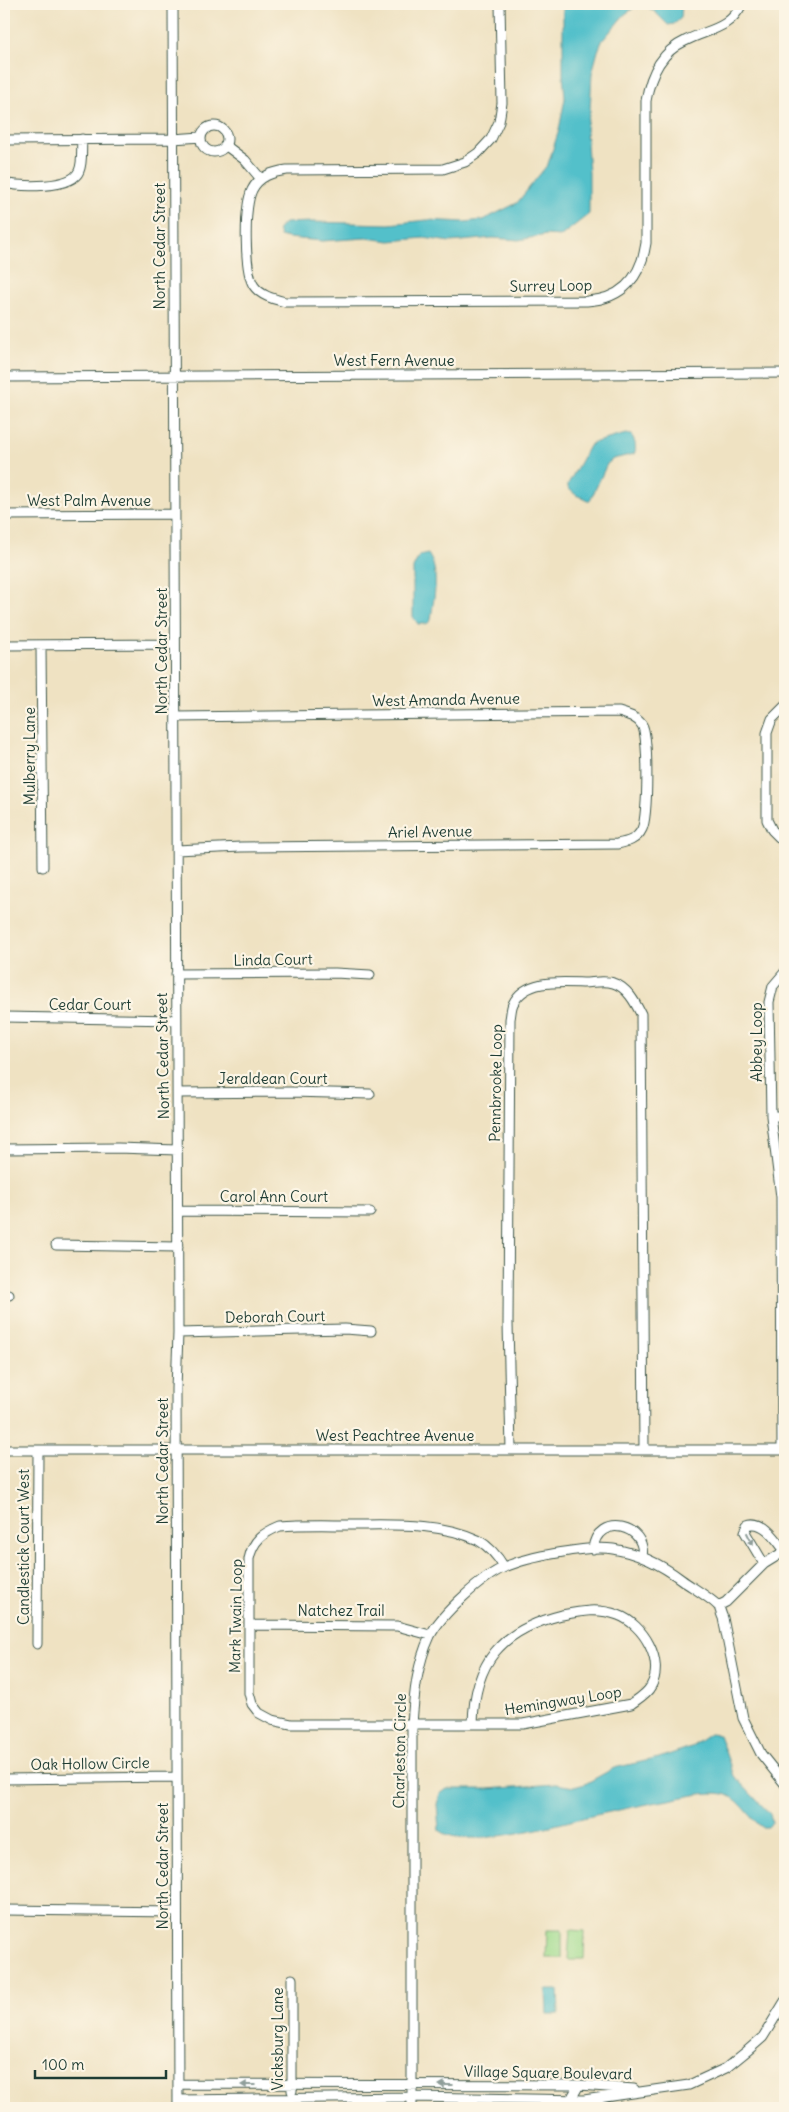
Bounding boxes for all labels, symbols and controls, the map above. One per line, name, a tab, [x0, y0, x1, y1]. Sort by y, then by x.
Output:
street label: North Cedar Street	[150, 183, 169, 309]
street label: Surrey Loop	[510, 275, 592, 296]
street label: West Fern Avenue	[333, 351, 455, 370]
street label: West Palm Avenue	[27, 491, 151, 510]
street label: North Cedar Street	[152, 588, 171, 714]
street label: West Amanda Avenue	[372, 689, 520, 710]
street label: Mulberry Lane	[20, 707, 39, 805]
street label: Ariel Avenue	[388, 821, 472, 842]
street label: Linda Court	[233, 949, 313, 970]
street label: North Cedar Street	[152, 992, 173, 1120]
street label: Cedar Court	[49, 995, 131, 1014]
street label: Abbey Loop	[747, 1002, 766, 1082]
street label: Pennbrooke Loop	[485, 1024, 506, 1142]
street label: Jeraldean Court	[218, 1069, 328, 1088]
street label: Carol Ann Court	[220, 1187, 328, 1206]
street label: Deborah Court	[225, 1306, 325, 1327]
street label: North Cedar Street	[153, 1398, 172, 1524]
street label: West Peachtree Avenue	[316, 1426, 474, 1445]
street label: Candlestick Court West	[14, 1469, 33, 1625]
one-way arrow	[745, 1531, 754, 1546]
street label: Mark Twain Loop	[225, 1559, 246, 1673]
street label: Natchez Trail	[297, 1601, 385, 1620]
street label: Hemingway Loop	[503, 1682, 623, 1719]
street label: Charleston Circle	[389, 1693, 410, 1809]
street label: Oak Hollow Circle	[30, 1753, 150, 1774]
street label: North Cedar Street	[153, 1803, 172, 1929]
street label: Vicksburg Lane	[268, 1987, 287, 2091]
scale bar	[35, 2047, 166, 2079]
text: 100 m	[42, 2055, 84, 2074]
street label: Village Square Boulevard	[464, 2062, 632, 2083]
one-way arrow	[240, 2081, 256, 2089]
one-way arrow	[438, 2081, 454, 2089]

